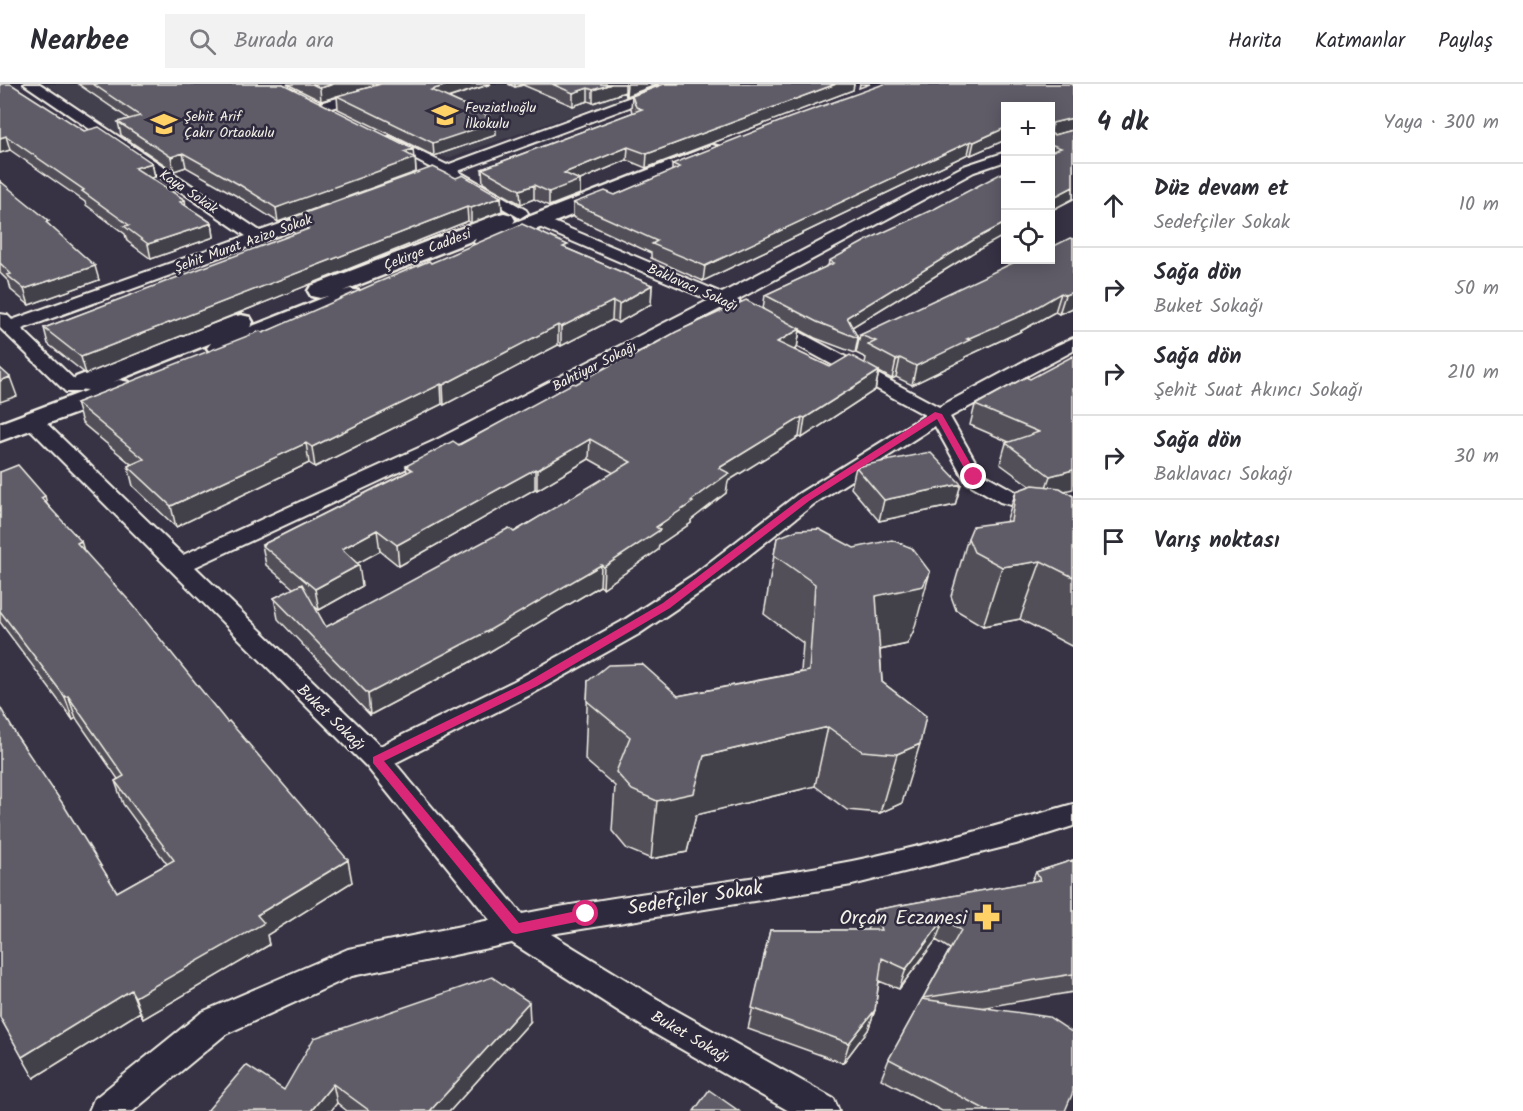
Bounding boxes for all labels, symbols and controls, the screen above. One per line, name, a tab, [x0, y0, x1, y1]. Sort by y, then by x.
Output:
search box	[165, 14, 585, 68]
text: Nearbee	[30, 19, 129, 64]
text: Burada ara	[234, 24, 334, 59]
icon: search	[186, 25, 219, 58]
text: Harita	[1228, 25, 1282, 58]
text: Katmanlar	[1315, 25, 1405, 58]
text: Paylaş	[1438, 25, 1493, 58]
place label: Fevziatlıoğlu İlkokulu	[465, 97, 536, 135]
school or university icon: Fevziatlıoğlu İlkokulu	[430, 100, 460, 130]
map controls	[1001, 102, 1055, 264]
button: +	[1001, 102, 1055, 156]
text: 4 dk	[1097, 102, 1148, 144]
place label: Şehit Arif Çakır Ortaokulu	[184, 106, 275, 144]
text: Yaya · 300 m	[1383, 107, 1499, 139]
school or university icon: Şehit Arif Çakır Ortaokulu	[149, 109, 179, 139]
button: −	[1001, 156, 1055, 210]
street label: Kaya Sokak	[154, 164, 223, 220]
text: Düz devam et	[1154, 172, 1288, 207]
icon: ahead	[1097, 189, 1130, 222]
text: 10 m	[1459, 189, 1499, 221]
text: Sedefçiler Sokak	[1154, 207, 1290, 239]
street label: Şehit Murat Azizo Sokak	[171, 209, 316, 279]
button: locate	[1001, 210, 1055, 264]
street label: Çekirge Caddesi	[380, 223, 475, 277]
text: Sağa dön	[1154, 256, 1241, 291]
street label: Baklavacı Sokağı	[644, 258, 742, 318]
icon: right	[1097, 273, 1130, 306]
text: 50 m	[1454, 273, 1499, 305]
text: Buket Sokağı	[1154, 291, 1264, 323]
street label: Bahtiyar Sokağı	[548, 336, 641, 398]
text: Sağa dön	[1154, 340, 1241, 375]
icon: right	[1097, 357, 1130, 390]
text: 210 m	[1447, 357, 1499, 389]
text: Şehit Suat Akıncı Sokağı	[1154, 375, 1363, 407]
text: Sağa dön	[1154, 424, 1241, 459]
icon: right	[1097, 441, 1130, 474]
text: 30 m	[1454, 441, 1499, 473]
text: Baklavacı Sokağı	[1154, 459, 1293, 491]
route end	[960, 463, 986, 489]
text: Varış noktası	[1154, 524, 1280, 559]
icon: arrive	[1097, 525, 1130, 558]
street label: Buket Sokağı	[291, 679, 371, 758]
street label: Sedefçiler Sokak	[626, 872, 766, 925]
route start	[572, 900, 598, 926]
pharmacy icon: Orçan Eczanesi	[972, 902, 1002, 932]
place label: Orçan Eczanesi	[839, 903, 968, 935]
street label: Buket Sokağı	[646, 1005, 734, 1070]

